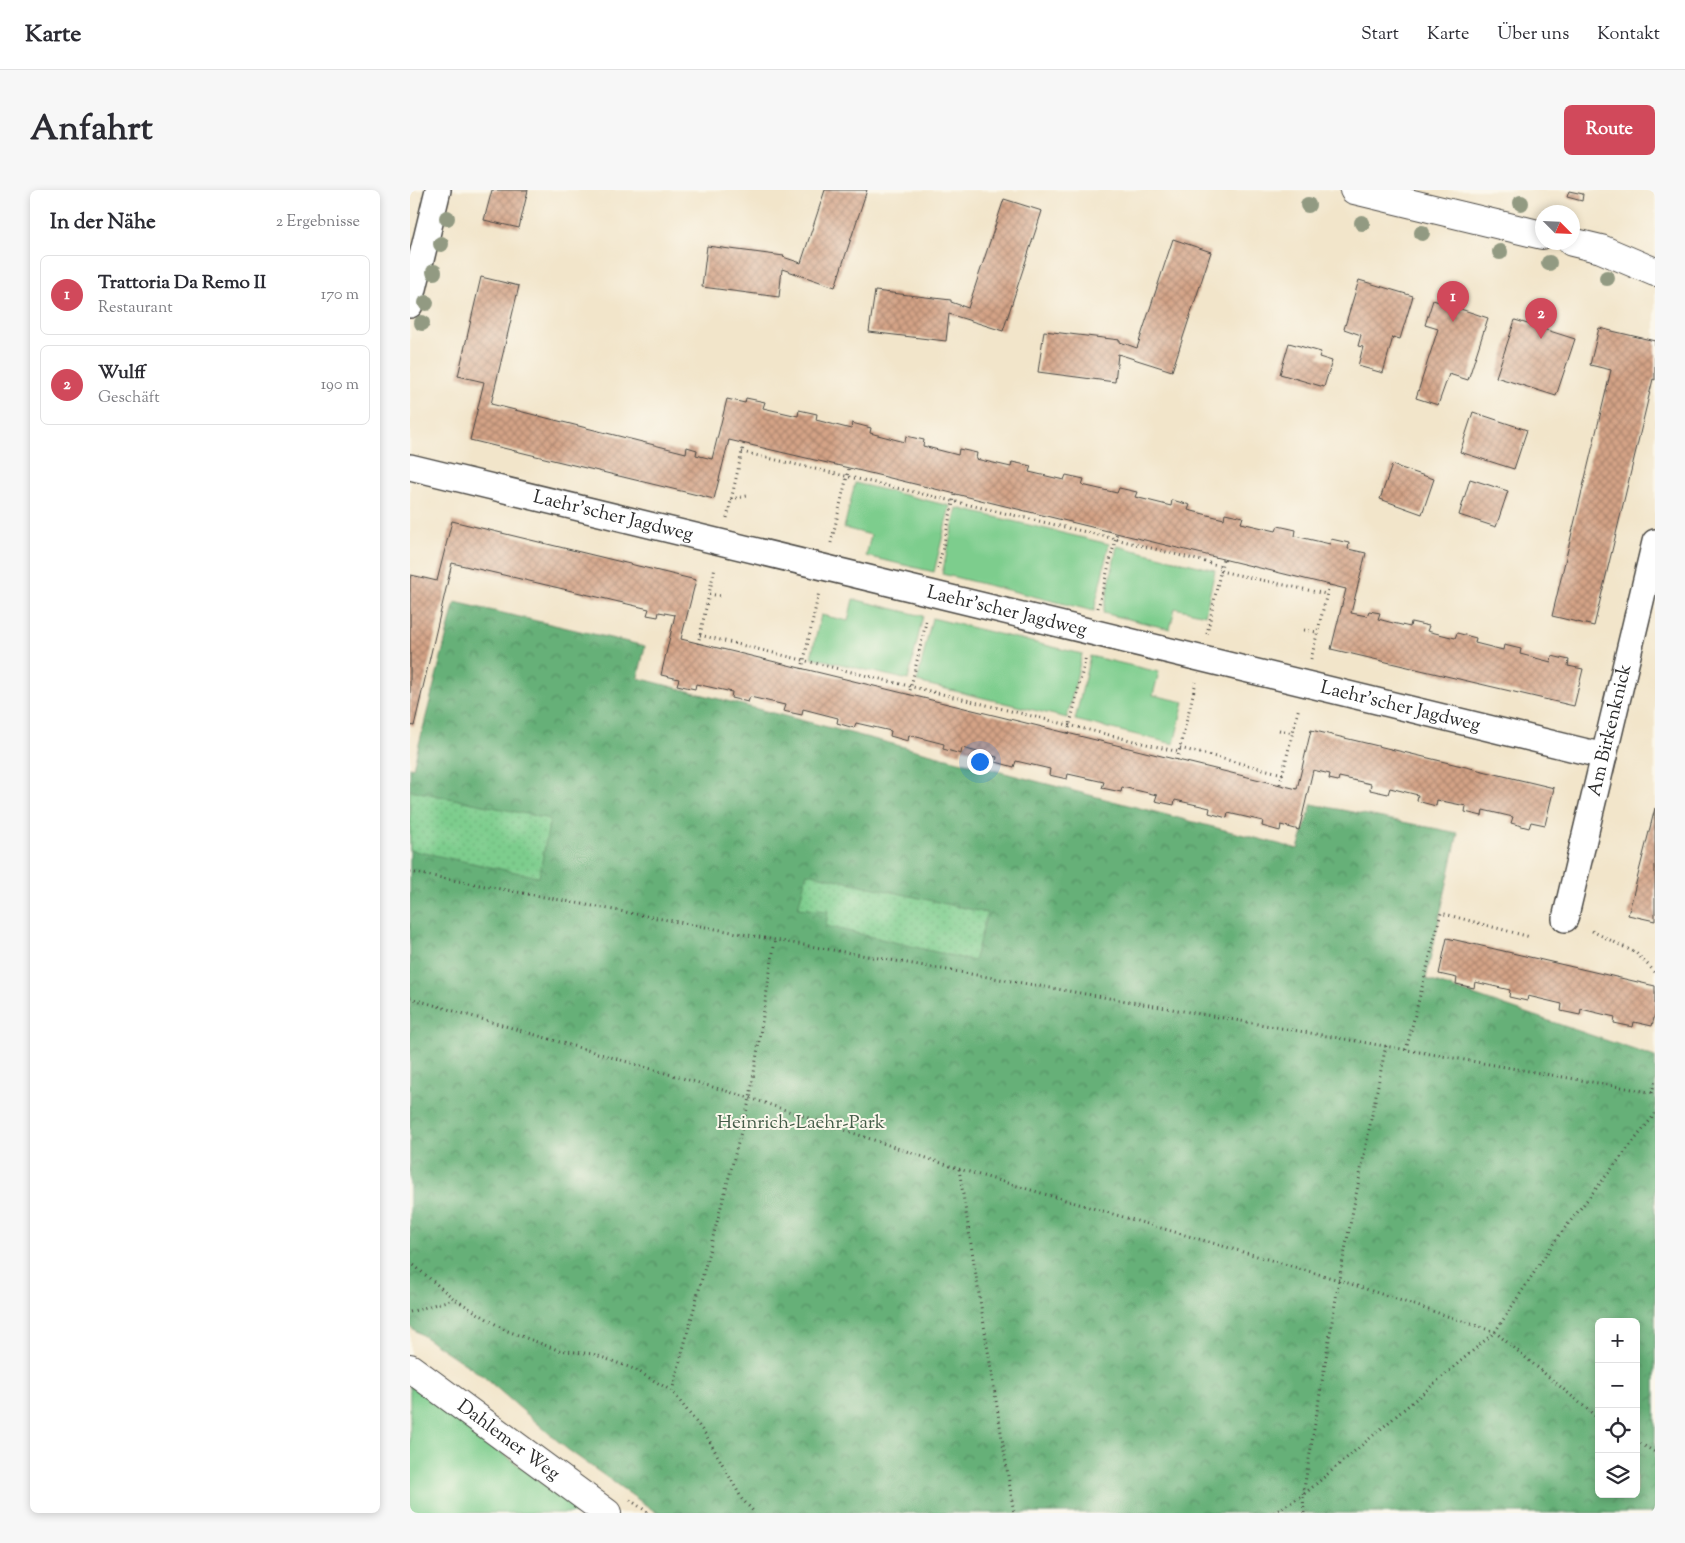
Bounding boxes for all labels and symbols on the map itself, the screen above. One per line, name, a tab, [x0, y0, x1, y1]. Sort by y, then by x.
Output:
north arrow	[1535, 205, 1580, 250]
pin: 1	[1437, 281, 1469, 322]
pin: 2	[1525, 298, 1557, 339]
street label: Laehr'scher Jagdweg	[530, 484, 696, 549]
street label: Laehr'scher Jagdweg	[924, 579, 1090, 644]
street label: Am Birkenknick	[1581, 661, 1639, 799]
street label: Laehr'scher Jagdweg	[1318, 674, 1483, 739]
your location	[967, 749, 993, 775]
park label: Heinrich-Laehr-Park	[717, 1110, 886, 1137]
street label: Dahlemer Weg	[451, 1393, 565, 1487]

